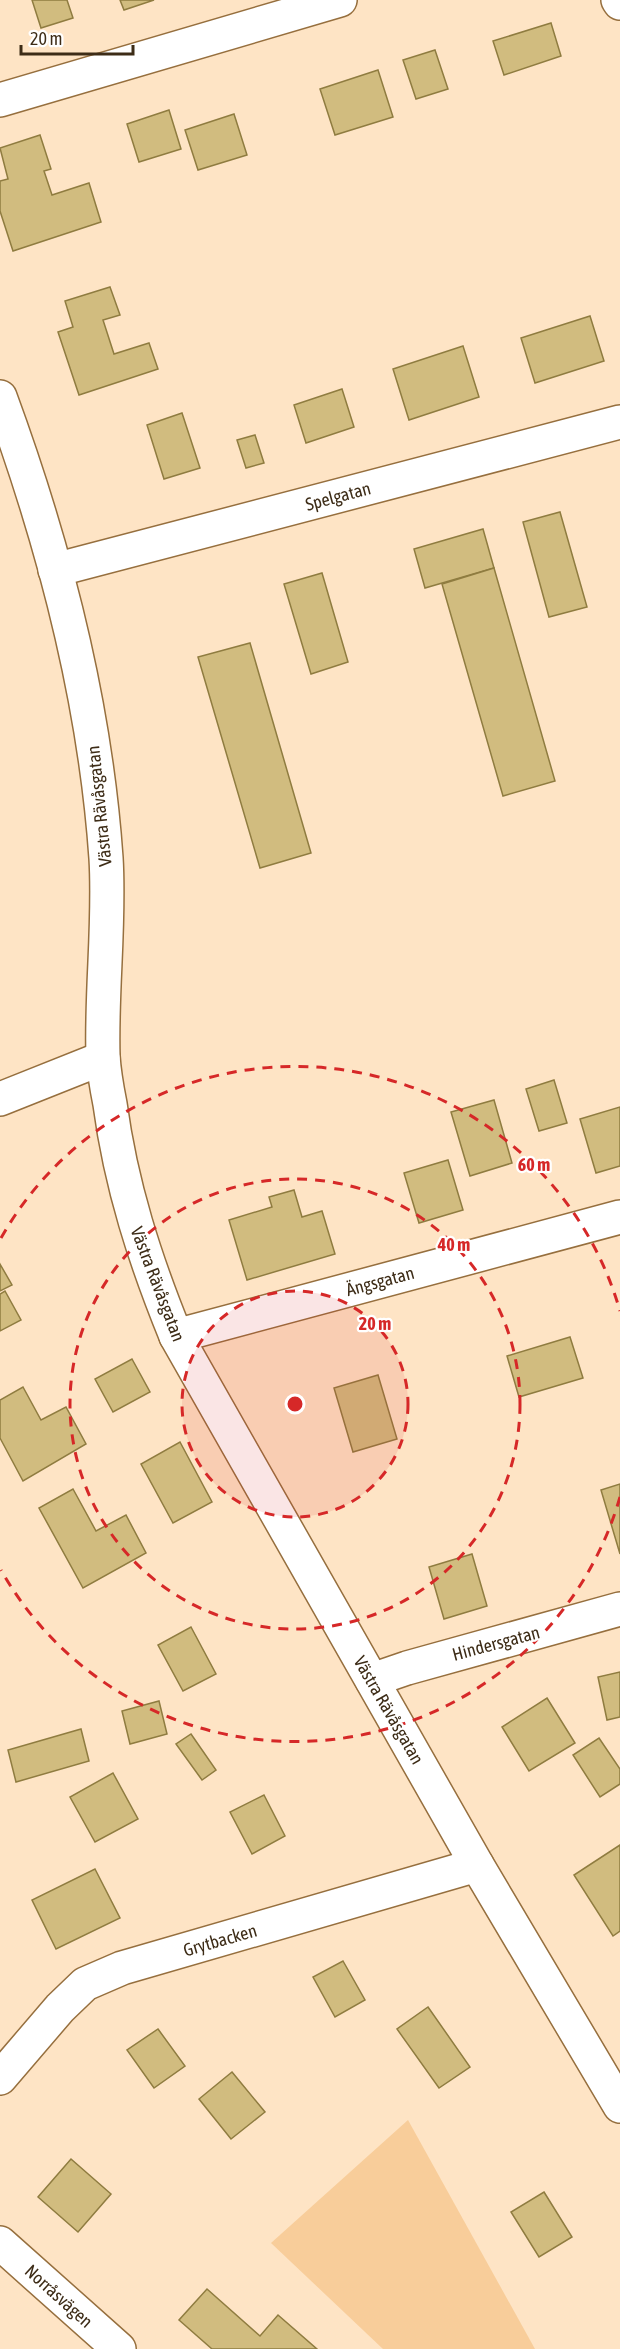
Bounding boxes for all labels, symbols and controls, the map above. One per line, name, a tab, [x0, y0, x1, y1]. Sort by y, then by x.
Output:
scale bar	[21, 18, 134, 56]
text: 20 m	[30, 28, 62, 49]
street label: Spelgatan	[303, 477, 373, 515]
street label: Västra Rävåsgatan	[82, 745, 116, 867]
text: 60 m	[518, 1154, 550, 1175]
street label: Västra Rävåsgatan	[126, 1224, 190, 1344]
text: 40 m	[437, 1234, 470, 1255]
street label: Ängsgatan	[344, 1262, 416, 1300]
text: 20 m	[359, 1313, 391, 1334]
centre of rings	[285, 1394, 305, 1414]
street label: Hindersgatan	[450, 1621, 542, 1665]
street label: Västra Rävåsgatan	[350, 1652, 428, 1768]
street label: Grytbacken	[181, 1920, 259, 1960]
street label: Norråsvägen	[21, 2260, 97, 2332]

